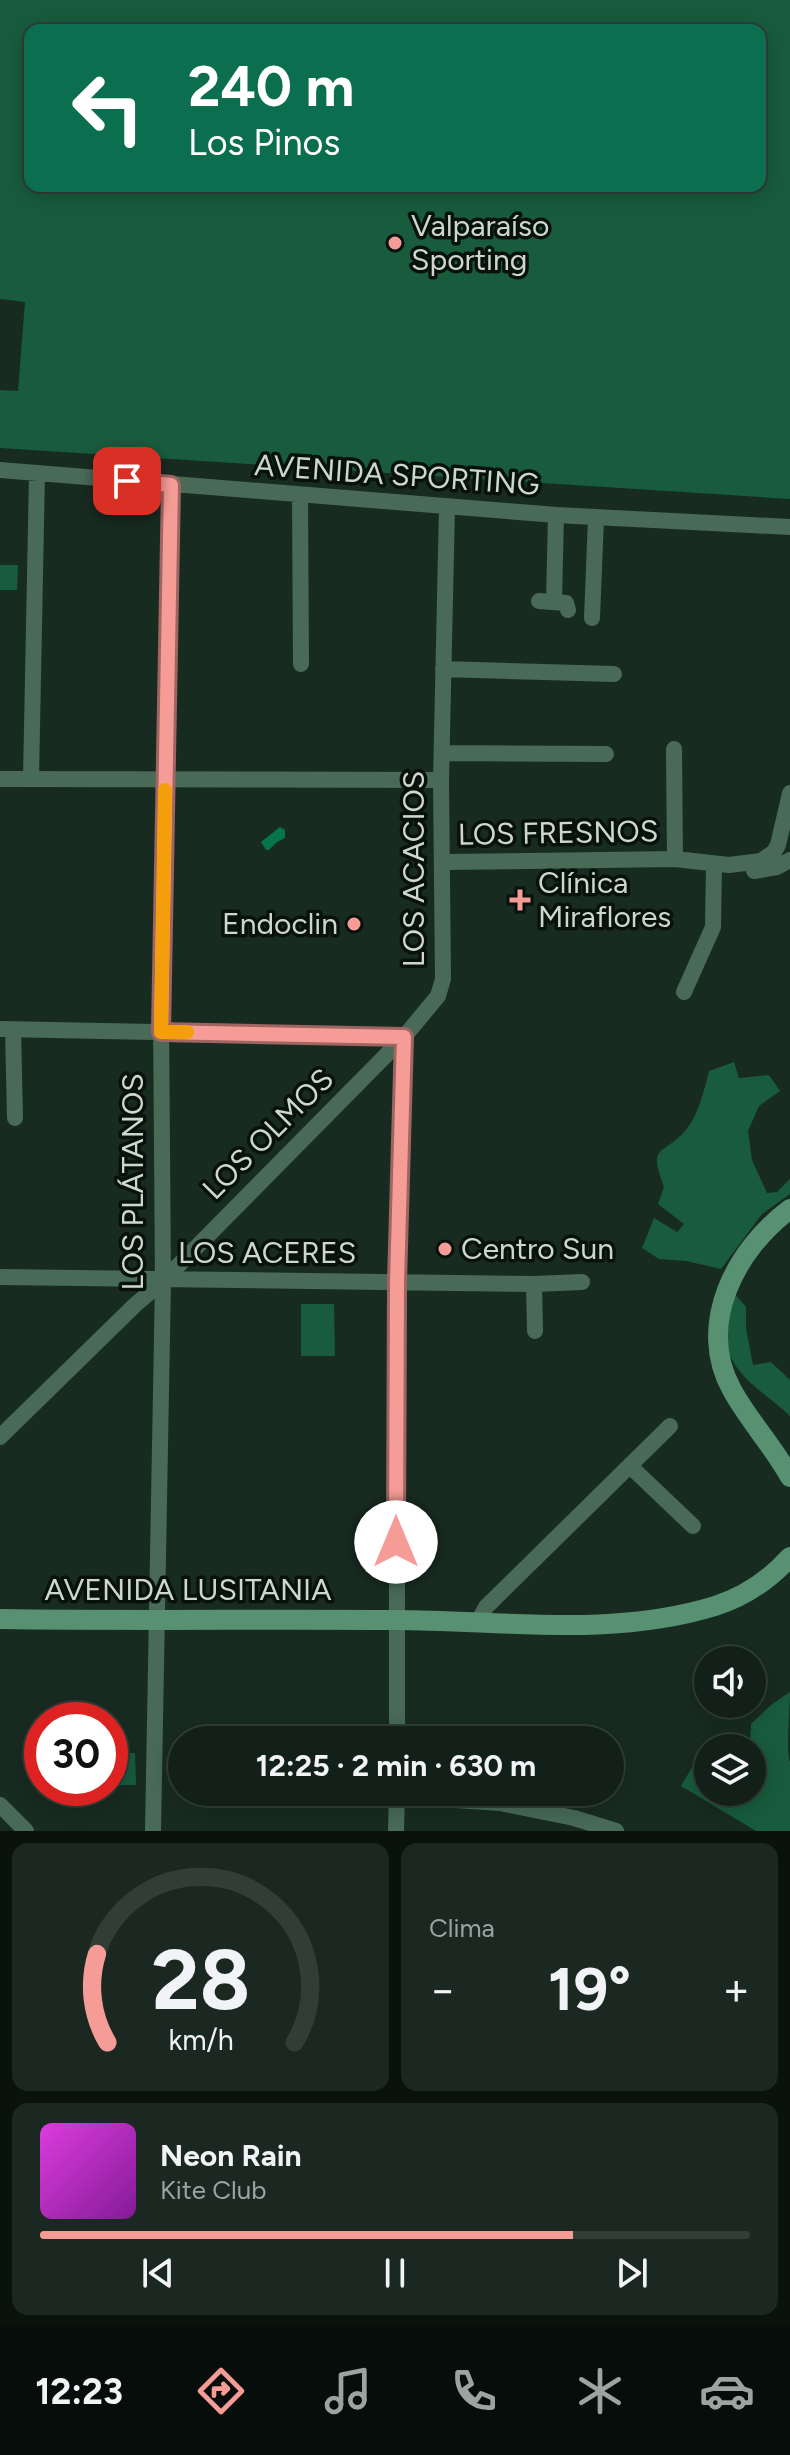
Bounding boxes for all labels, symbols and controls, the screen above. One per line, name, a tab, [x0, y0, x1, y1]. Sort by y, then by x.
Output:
text: 240 m	[188, 53, 354, 120]
icon: left	[56, 56, 160, 160]
text: Los Pinos	[188, 121, 340, 164]
place label: Valparaíso Sporting	[411, 207, 549, 278]
marker: Valparaíso Sporting	[386, 234, 404, 252]
street label: AVENIDA SPORTING	[253, 446, 541, 503]
pin	[93, 447, 161, 515]
icon: arrive	[105, 459, 149, 503]
street label: LOS ACACIOS	[395, 771, 432, 967]
street label: LOS FRESNOS	[458, 812, 658, 853]
place label: Clínica Miraflores	[538, 864, 671, 935]
marker: Clínica Miraflores	[509, 889, 531, 911]
place label: Endoclin	[222, 905, 338, 942]
marker: Endoclin	[345, 915, 363, 933]
street label: LOS OLMOS	[194, 1060, 341, 1207]
street label: LOS PLÁTANOS	[114, 1073, 151, 1291]
place label: Centro Sun	[461, 1230, 614, 1267]
street label: LOS ACERES	[178, 1234, 356, 1271]
marker: Centro Sun	[436, 1240, 454, 1258]
position arrow	[354, 1500, 438, 1584]
street label: AVENIDA LUSITANIA	[44, 1571, 332, 1608]
map controls	[694, 1646, 766, 1806]
button: sound	[694, 1646, 766, 1718]
speed limit sign: 30	[24, 1702, 128, 1806]
button: layers	[694, 1734, 766, 1806]
text: 12:25 · 2 min · 630 m	[256, 1747, 536, 1784]
text: Clima	[429, 1912, 495, 1944]
text: 28	[151, 1930, 250, 2030]
text: 19°	[548, 1953, 631, 2025]
text: −	[429, 1963, 456, 2016]
text: +	[723, 1963, 750, 2016]
text: km/h	[168, 2023, 233, 2057]
text: Neon Rain	[160, 2137, 302, 2174]
text: Kite Club	[160, 2174, 266, 2206]
icon: previous	[136, 2251, 180, 2295]
icon: pause	[373, 2251, 417, 2295]
icon: next	[610, 2251, 654, 2295]
icon: directions	[193, 2363, 249, 2419]
icon: music	[320, 2363, 376, 2419]
icon: phone	[446, 2363, 502, 2419]
icon: climate	[572, 2363, 628, 2419]
icon: car	[699, 2363, 755, 2419]
text: 12:23	[35, 2370, 123, 2413]

